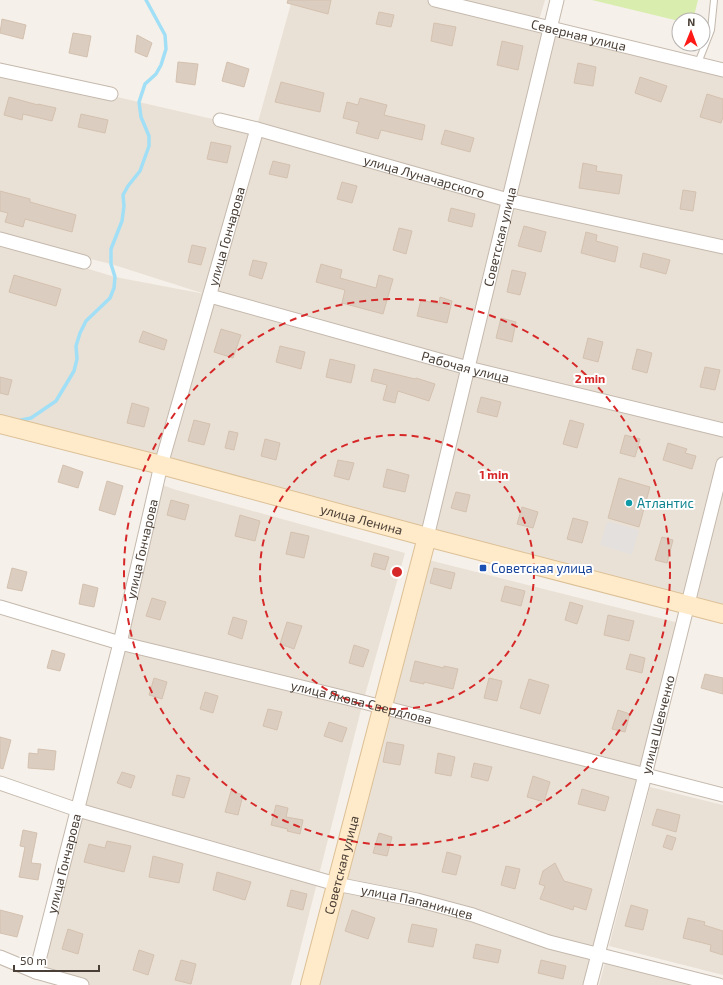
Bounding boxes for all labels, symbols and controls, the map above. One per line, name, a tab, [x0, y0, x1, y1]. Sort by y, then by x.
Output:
north arrow	[671, 12, 711, 52]
text: N	[687, 15, 695, 28]
street label: Северная улица	[530, 16, 628, 54]
street label: улица Луначарского	[362, 152, 487, 201]
street label: улица Гончарова	[205, 185, 248, 288]
street label: Советская улица	[480, 185, 519, 288]
street label: Рабочая улица	[420, 347, 511, 386]
text: 2 min	[575, 371, 605, 385]
text: 1 min	[480, 467, 508, 481]
place label: Атлантис	[637, 495, 694, 511]
street label: улица Гончарова	[122, 497, 161, 601]
marker: Атлантис	[624, 498, 634, 508]
street label: улица Ленина	[319, 501, 405, 538]
place label: Советская улица	[491, 560, 593, 576]
marker: Советская улица	[478, 563, 488, 573]
centre of rings	[390, 565, 404, 579]
street label: улица Шевченко	[638, 673, 678, 776]
street label: улица Якова Свердлова	[289, 677, 434, 728]
street label: улица Гончарова	[43, 812, 84, 915]
street label: Советская улица	[321, 814, 362, 916]
street label: улица Папанинцев	[360, 881, 475, 923]
scale bar	[14, 947, 99, 973]
text: 50 m	[20, 953, 47, 967]

